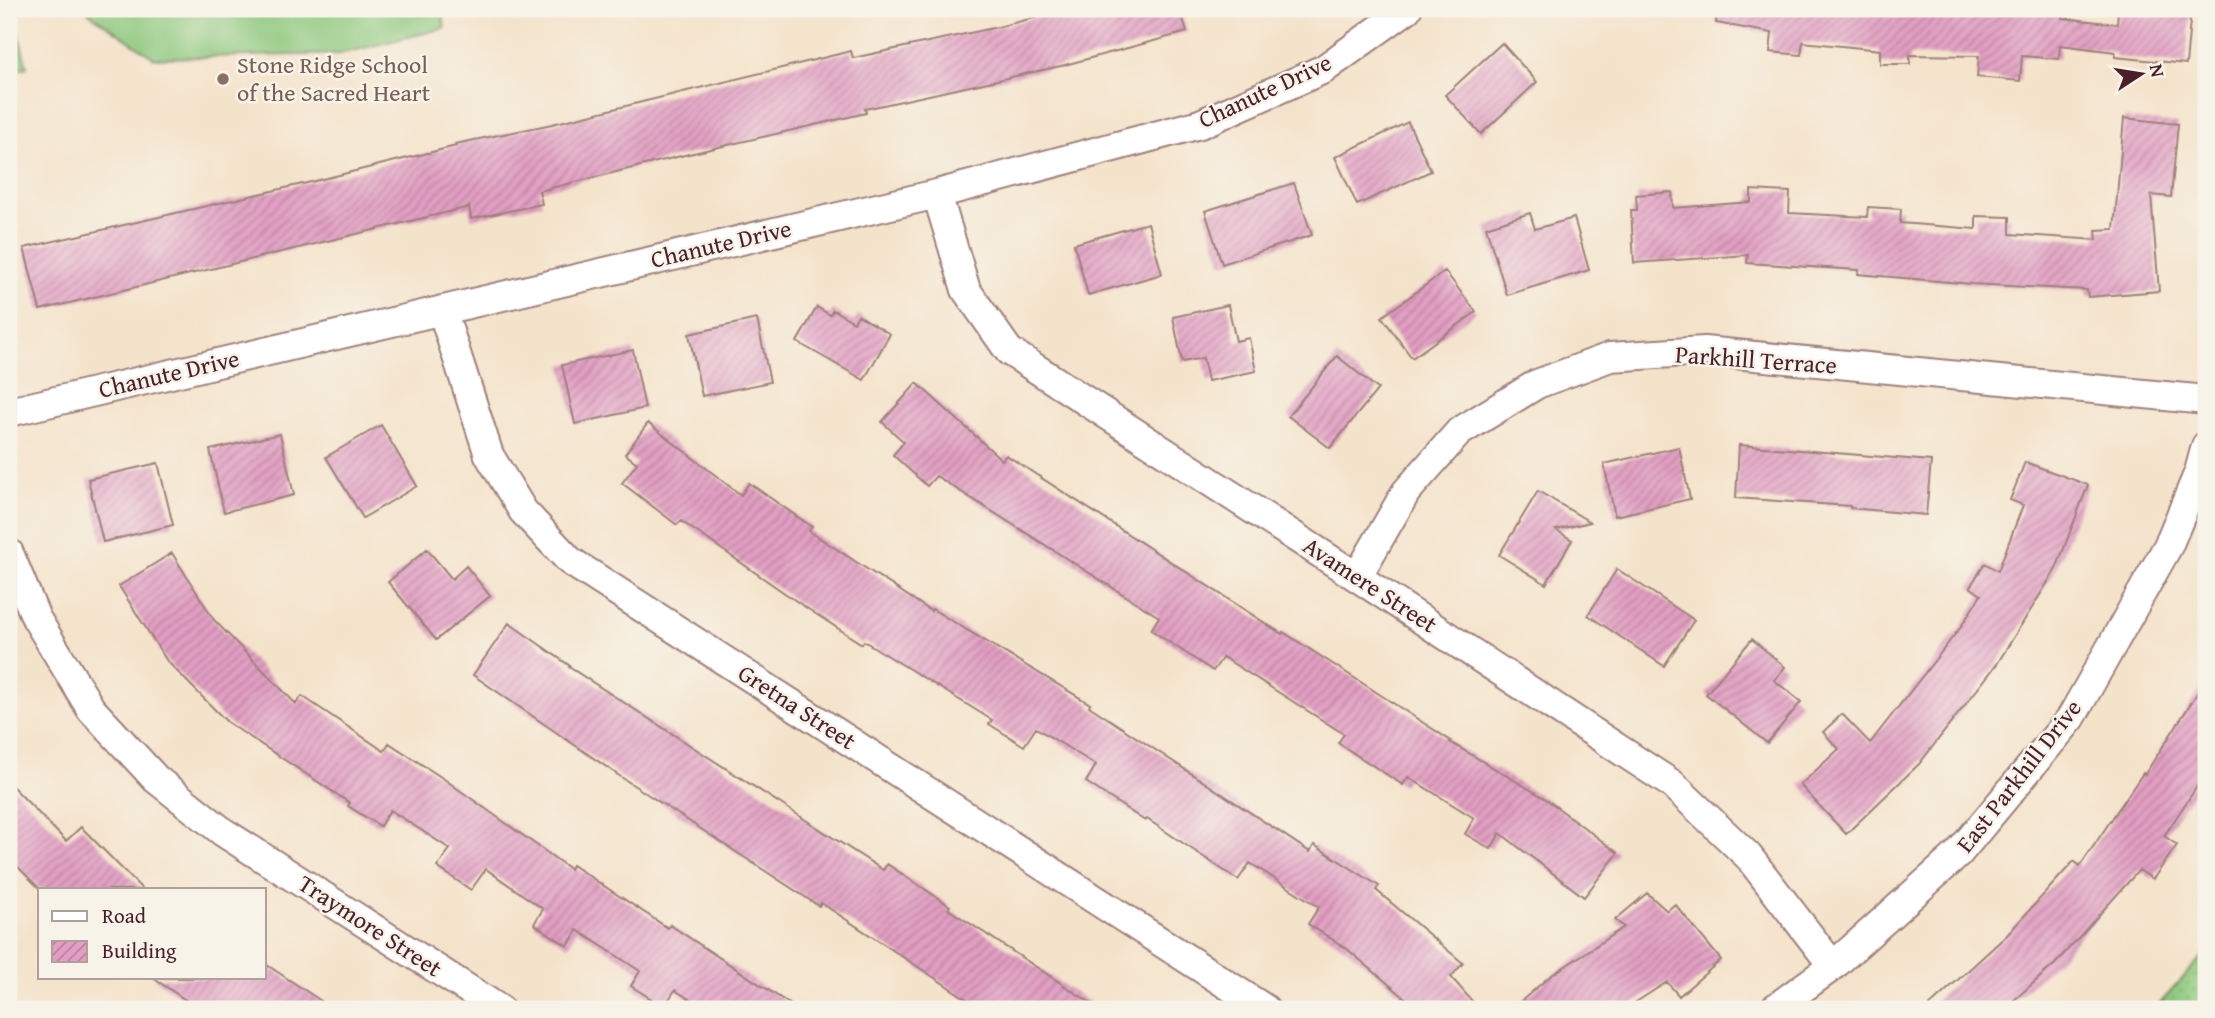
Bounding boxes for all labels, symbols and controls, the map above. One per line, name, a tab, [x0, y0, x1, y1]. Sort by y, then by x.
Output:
north arrow	[2106, 38, 2176, 108]
street label: Chanute Drive	[1192, 44, 1337, 137]
place label: Stone Ridge School of the Sacred Heart	[237, 47, 431, 110]
text: N	[2143, 61, 2173, 80]
marker: Stone Ridge School of the Sacred Heart	[215, 71, 231, 87]
street label: Chanute Drive	[647, 210, 795, 277]
street label: Parkhill Terrace	[1674, 336, 1838, 383]
street label: Chanute Drive	[95, 340, 243, 407]
street label: Avamere Street	[1296, 528, 1445, 641]
street label: Gretna Street	[731, 655, 864, 758]
street label: East Parkhill Drive	[1948, 692, 2090, 860]
street label: Traymore Street	[292, 866, 449, 985]
legend	[38, 888, 266, 979]
text: Road	[102, 900, 147, 931]
text: Building	[102, 935, 177, 966]

